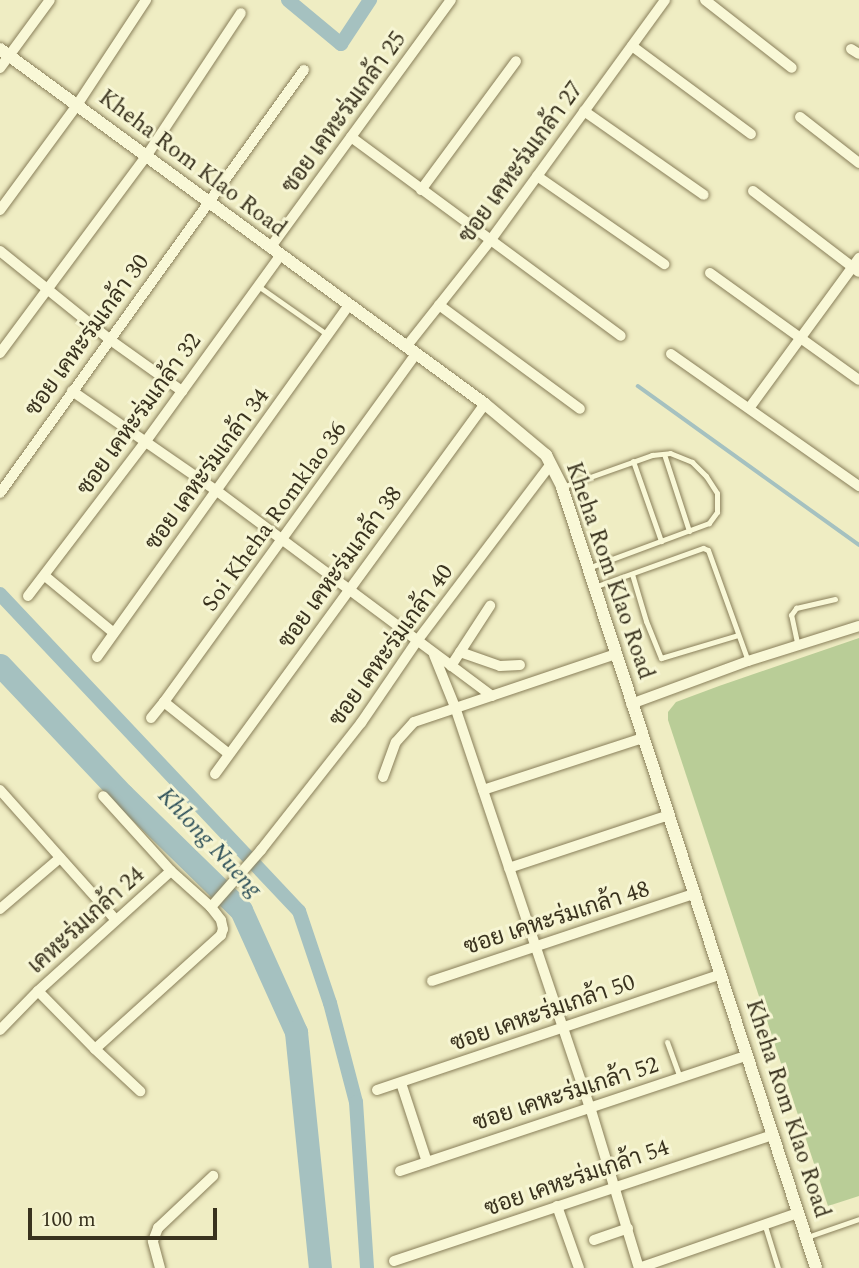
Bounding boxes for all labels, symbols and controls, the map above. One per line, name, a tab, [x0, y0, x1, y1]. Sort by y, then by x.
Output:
street label: ซอย เคหะร่มเกล้า 25	[277, 27, 413, 199]
street label: ซอย เคหะร่มเกล้า 27	[454, 77, 590, 249]
street label: Kheha Rom Klao Road	[93, 84, 291, 244]
street label: ซอย เคหะร่มเกล้า 30	[20, 250, 156, 422]
street label: ซอย เคหะร่มเกล้า 32	[72, 329, 208, 501]
street label: ซอย เคหะร่มเกล้า 34	[140, 384, 276, 556]
street label: Soi Kheha Romklao 36	[197, 417, 353, 617]
street label: Kheha Rom Klao Road	[559, 459, 659, 683]
street label: ซอย เคหะร่มเกล้า 38	[273, 482, 409, 654]
street label: ซอย เคหะร่มเกล้า 40	[324, 560, 460, 732]
water label: Khlong Nueng	[151, 782, 267, 904]
street label: เคหะร่มเกล้า 24	[23, 862, 151, 980]
street label: ซอย เคหะร่มเกล้า 48	[461, 876, 653, 962]
street label: ซอย เคหะร่มเกล้า 50	[447, 969, 639, 1059]
street label: Kheha Rom Klao Road	[739, 996, 835, 1222]
street label: ซอย เคหะร่มเกล้า 52	[470, 1052, 662, 1138]
street label: ซอย เคหะร่มเกล้า 54	[481, 1134, 673, 1224]
scale bar	[32, 1194, 220, 1238]
text: 100 m	[41, 1204, 96, 1236]

